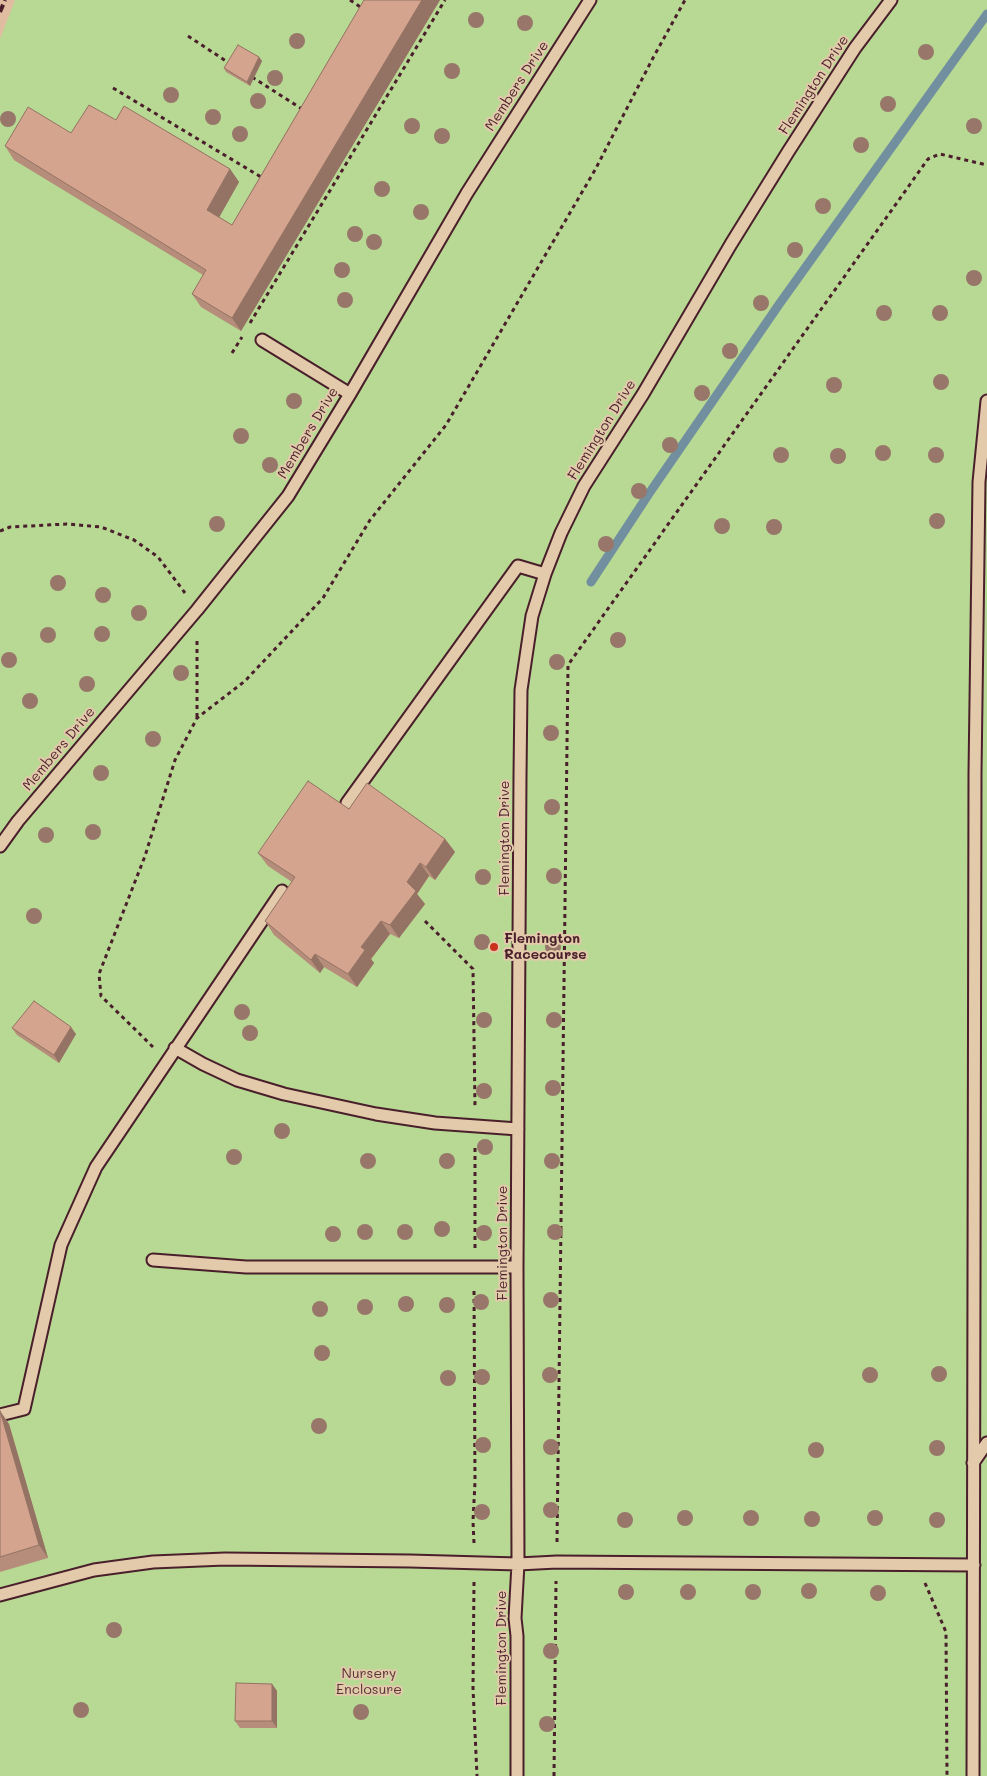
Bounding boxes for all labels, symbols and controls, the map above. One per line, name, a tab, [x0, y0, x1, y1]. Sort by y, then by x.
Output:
street label: Flemington Drive	[776, 32, 852, 138]
street label: Members Drive	[482, 38, 552, 134]
street label: Flemington Drive	[564, 377, 640, 483]
street label: Members Drive	[274, 384, 342, 482]
street label: Members Drive	[19, 704, 99, 794]
street label: Flemington Drive	[497, 780, 513, 896]
place label: Flemington Racecourse	[504, 931, 587, 964]
marker: Flemington Racecourse	[488, 941, 500, 953]
street label: Flemington Drive	[495, 1185, 511, 1301]
street label: Flemington Drive	[494, 1590, 510, 1706]
park label: Nursery Enclosure	[336, 1666, 402, 1698]

